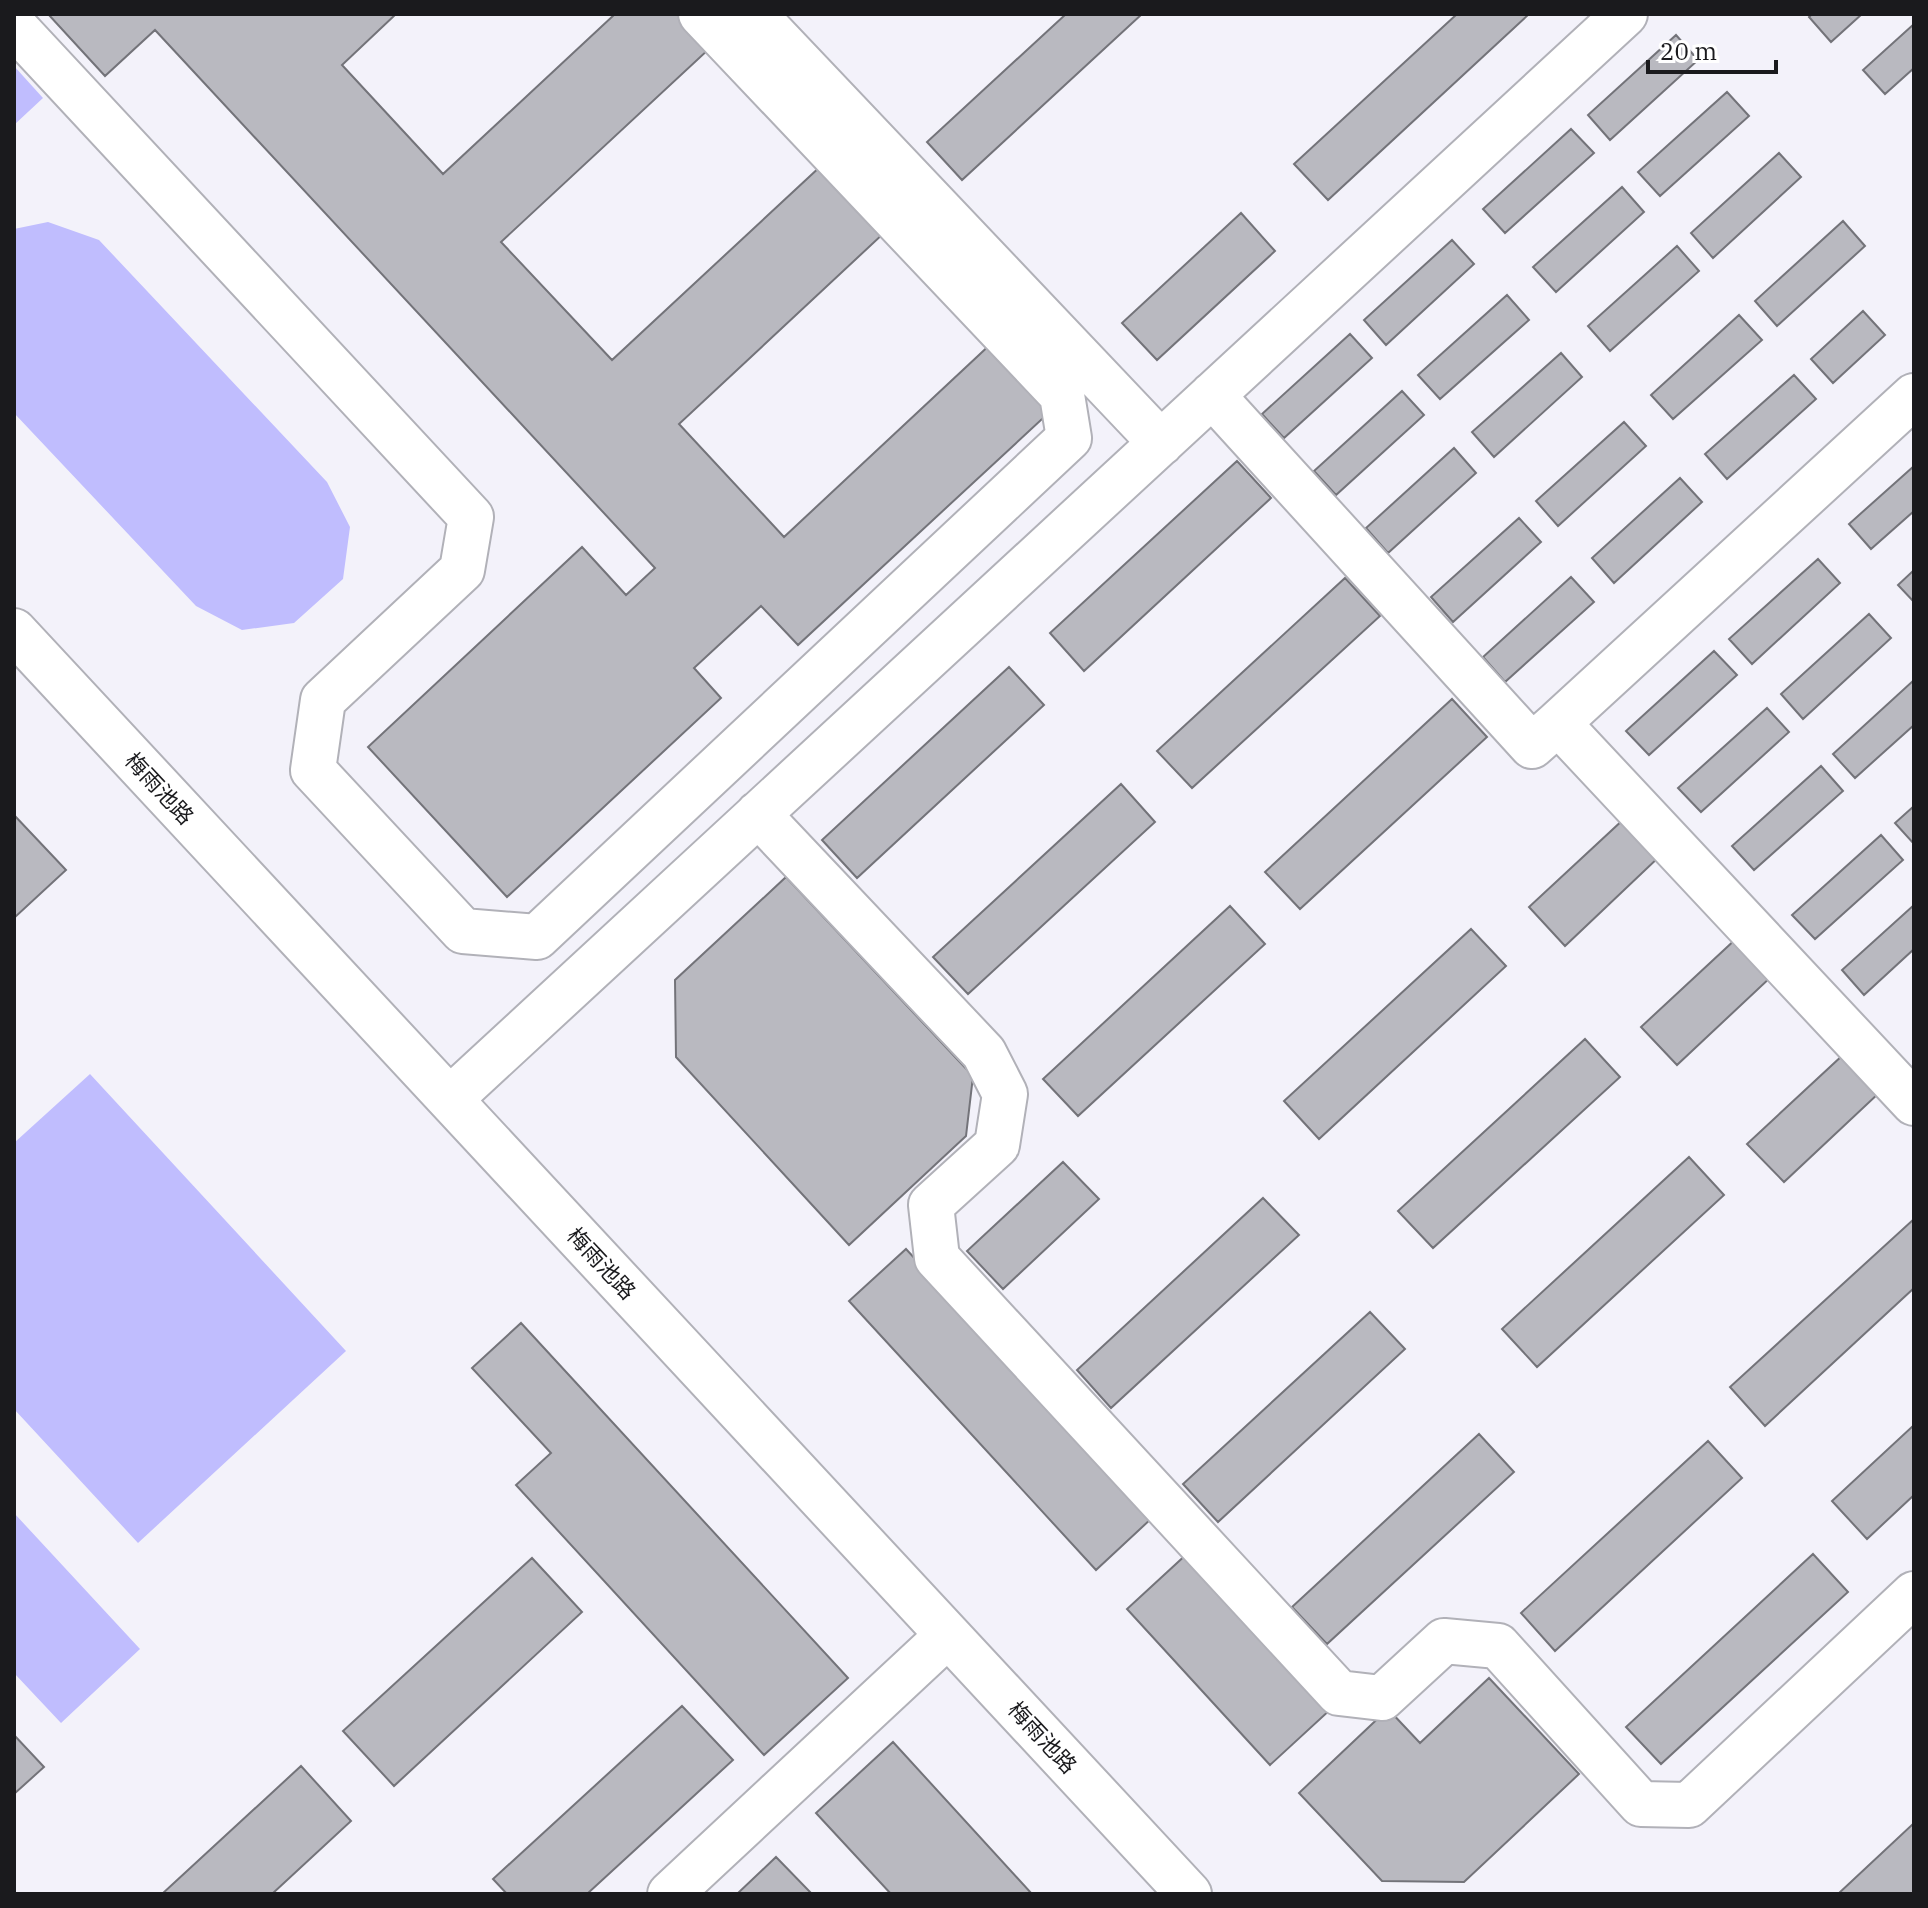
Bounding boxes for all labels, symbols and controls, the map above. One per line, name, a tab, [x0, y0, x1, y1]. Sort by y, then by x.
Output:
scale bar	[1648, 24, 1776, 74]
text: 20 m	[1660, 35, 1717, 67]
street label: 梅雨池路	[119, 746, 201, 830]
street label: 梅雨池路	[561, 1221, 643, 1305]
street label: 梅雨池路	[1002, 1695, 1084, 1779]

